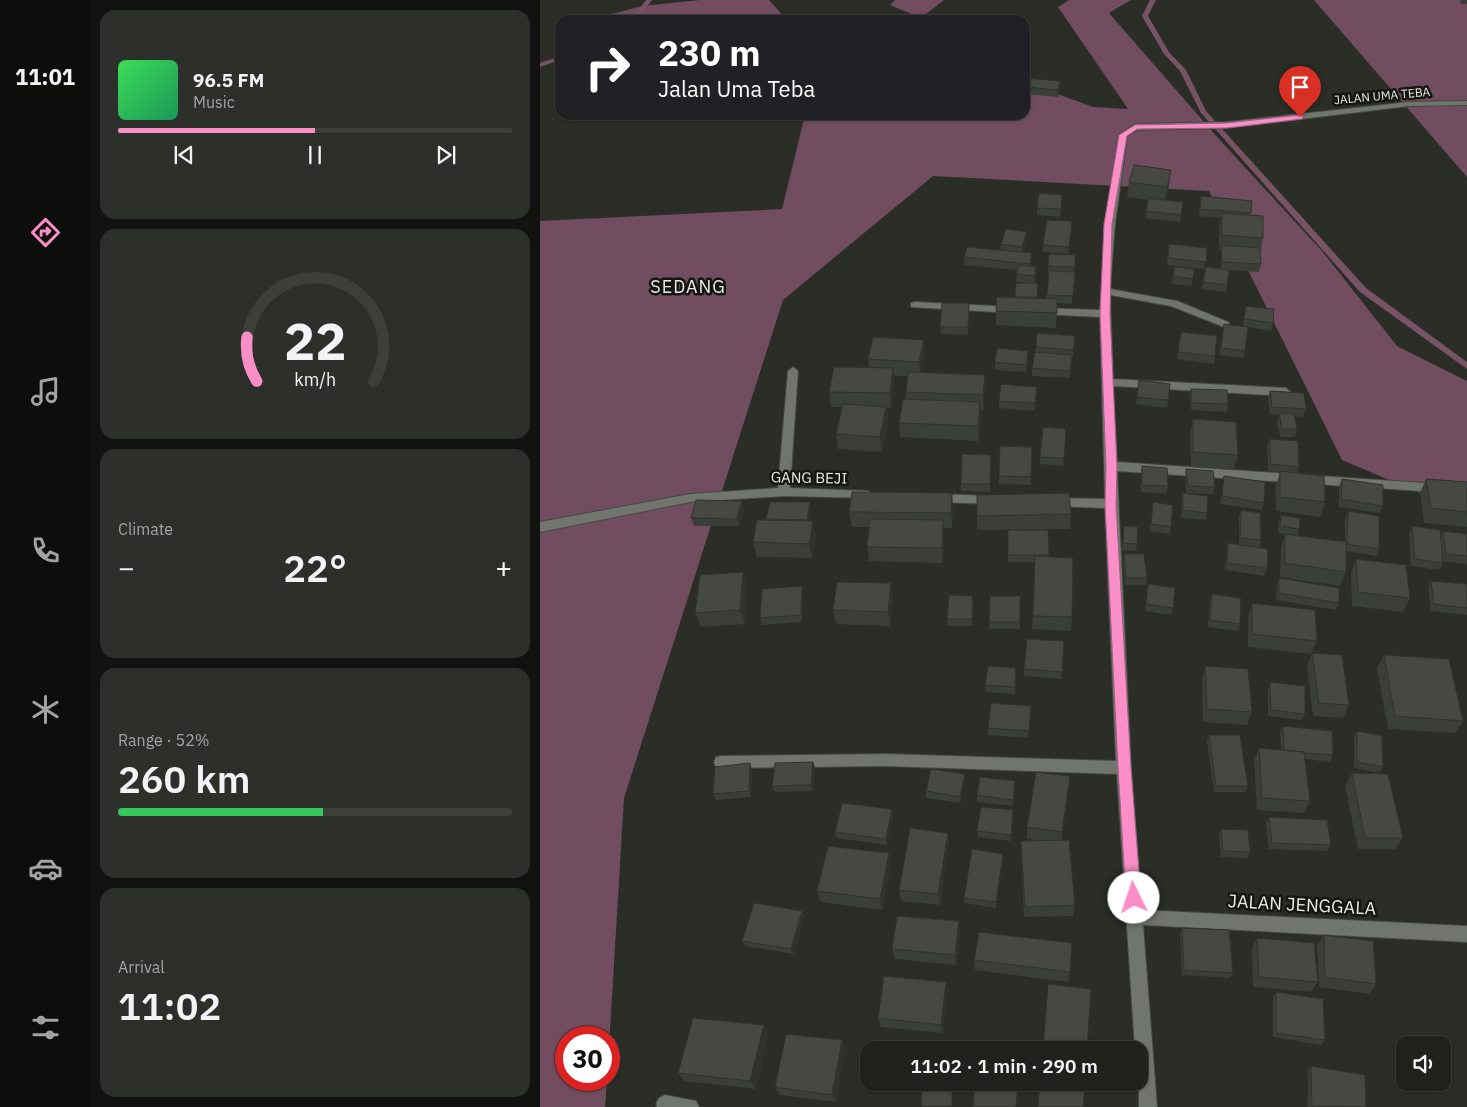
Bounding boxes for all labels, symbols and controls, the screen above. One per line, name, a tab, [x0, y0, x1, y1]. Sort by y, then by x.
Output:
text: 230 m	[658, 30, 761, 76]
icon: right	[575, 35, 640, 100]
text: 11:01	[15, 62, 75, 91]
pin	[1279, 66, 1321, 117]
text: 96.5 FM	[193, 68, 264, 92]
icon: arrive	[1286, 73, 1314, 101]
text: Jalan Uma Teba	[658, 74, 815, 103]
street label: JALAN UMA TEBA	[1333, 84, 1431, 107]
text: Music	[193, 92, 235, 112]
icon: previous	[170, 141, 198, 169]
icon: pause	[301, 141, 329, 169]
icon: next	[432, 141, 460, 169]
icon: directions	[28, 215, 63, 250]
district label: SEDANG	[650, 275, 726, 298]
text: 22	[284, 307, 346, 374]
text: km/h	[294, 368, 336, 391]
icon: music	[28, 374, 63, 409]
street label: GANG BEJI	[771, 467, 847, 488]
text: Climate	[118, 519, 173, 539]
icon: phone	[28, 533, 63, 568]
text: 22°	[283, 543, 347, 592]
text: −	[118, 549, 135, 586]
text: +	[495, 549, 512, 586]
icon: climate	[28, 692, 63, 727]
text: Range · 52%	[118, 730, 210, 750]
text: 260 km	[118, 754, 250, 803]
icon: car	[28, 851, 63, 886]
position arrow	[1107, 871, 1159, 923]
street label: JALAN JENGGALA	[1227, 889, 1377, 920]
text: Arrival	[118, 957, 165, 977]
text: 11:02	[118, 981, 221, 1030]
icon: filters	[28, 1010, 63, 1045]
speed limit sign: 30	[555, 1026, 620, 1091]
map controls	[1396, 1036, 1451, 1091]
button: sound	[1396, 1036, 1451, 1091]
text: 11:02 · 1 min · 290 m	[910, 1054, 1098, 1078]

